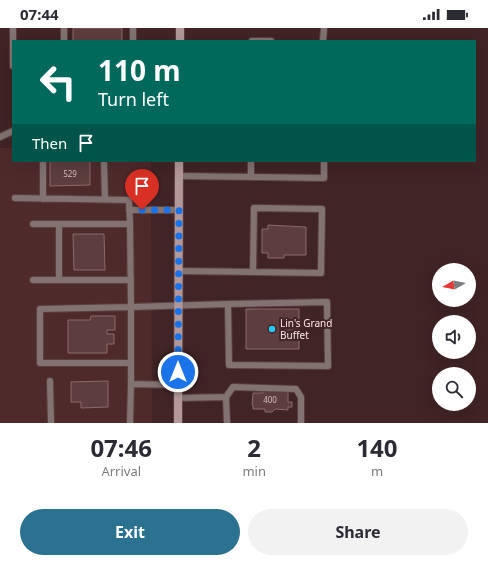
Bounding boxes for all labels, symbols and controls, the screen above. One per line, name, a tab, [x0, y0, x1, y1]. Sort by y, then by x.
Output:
text: 07:44	[20, 4, 59, 24]
text: 110 m	[98, 51, 181, 89]
icon: left	[32, 56, 84, 108]
text: Turn left	[98, 87, 169, 111]
icon: arrive	[75, 132, 97, 154]
text: Then	[32, 133, 67, 153]
house number: 529	[63, 168, 77, 179]
pin	[125, 169, 159, 210]
icon: arrive	[131, 175, 153, 197]
north arrow	[432, 263, 476, 307]
map controls	[432, 263, 476, 411]
button: sound	[432, 315, 476, 359]
place label: Lin's Grand Buffet	[280, 316, 332, 342]
marker: Lin's Grand Buffet	[267, 324, 277, 334]
position arrow	[157, 351, 199, 393]
button: search	[432, 367, 476, 411]
house number: 400	[263, 394, 277, 405]
text: 07:46	[90, 431, 152, 464]
text: 2	[247, 431, 261, 464]
text: 140	[356, 431, 398, 464]
text: Arrival	[101, 462, 141, 480]
text: min	[242, 462, 266, 480]
text: m	[371, 462, 383, 480]
button: Exit	[20, 509, 240, 555]
button: Share	[248, 509, 468, 555]

